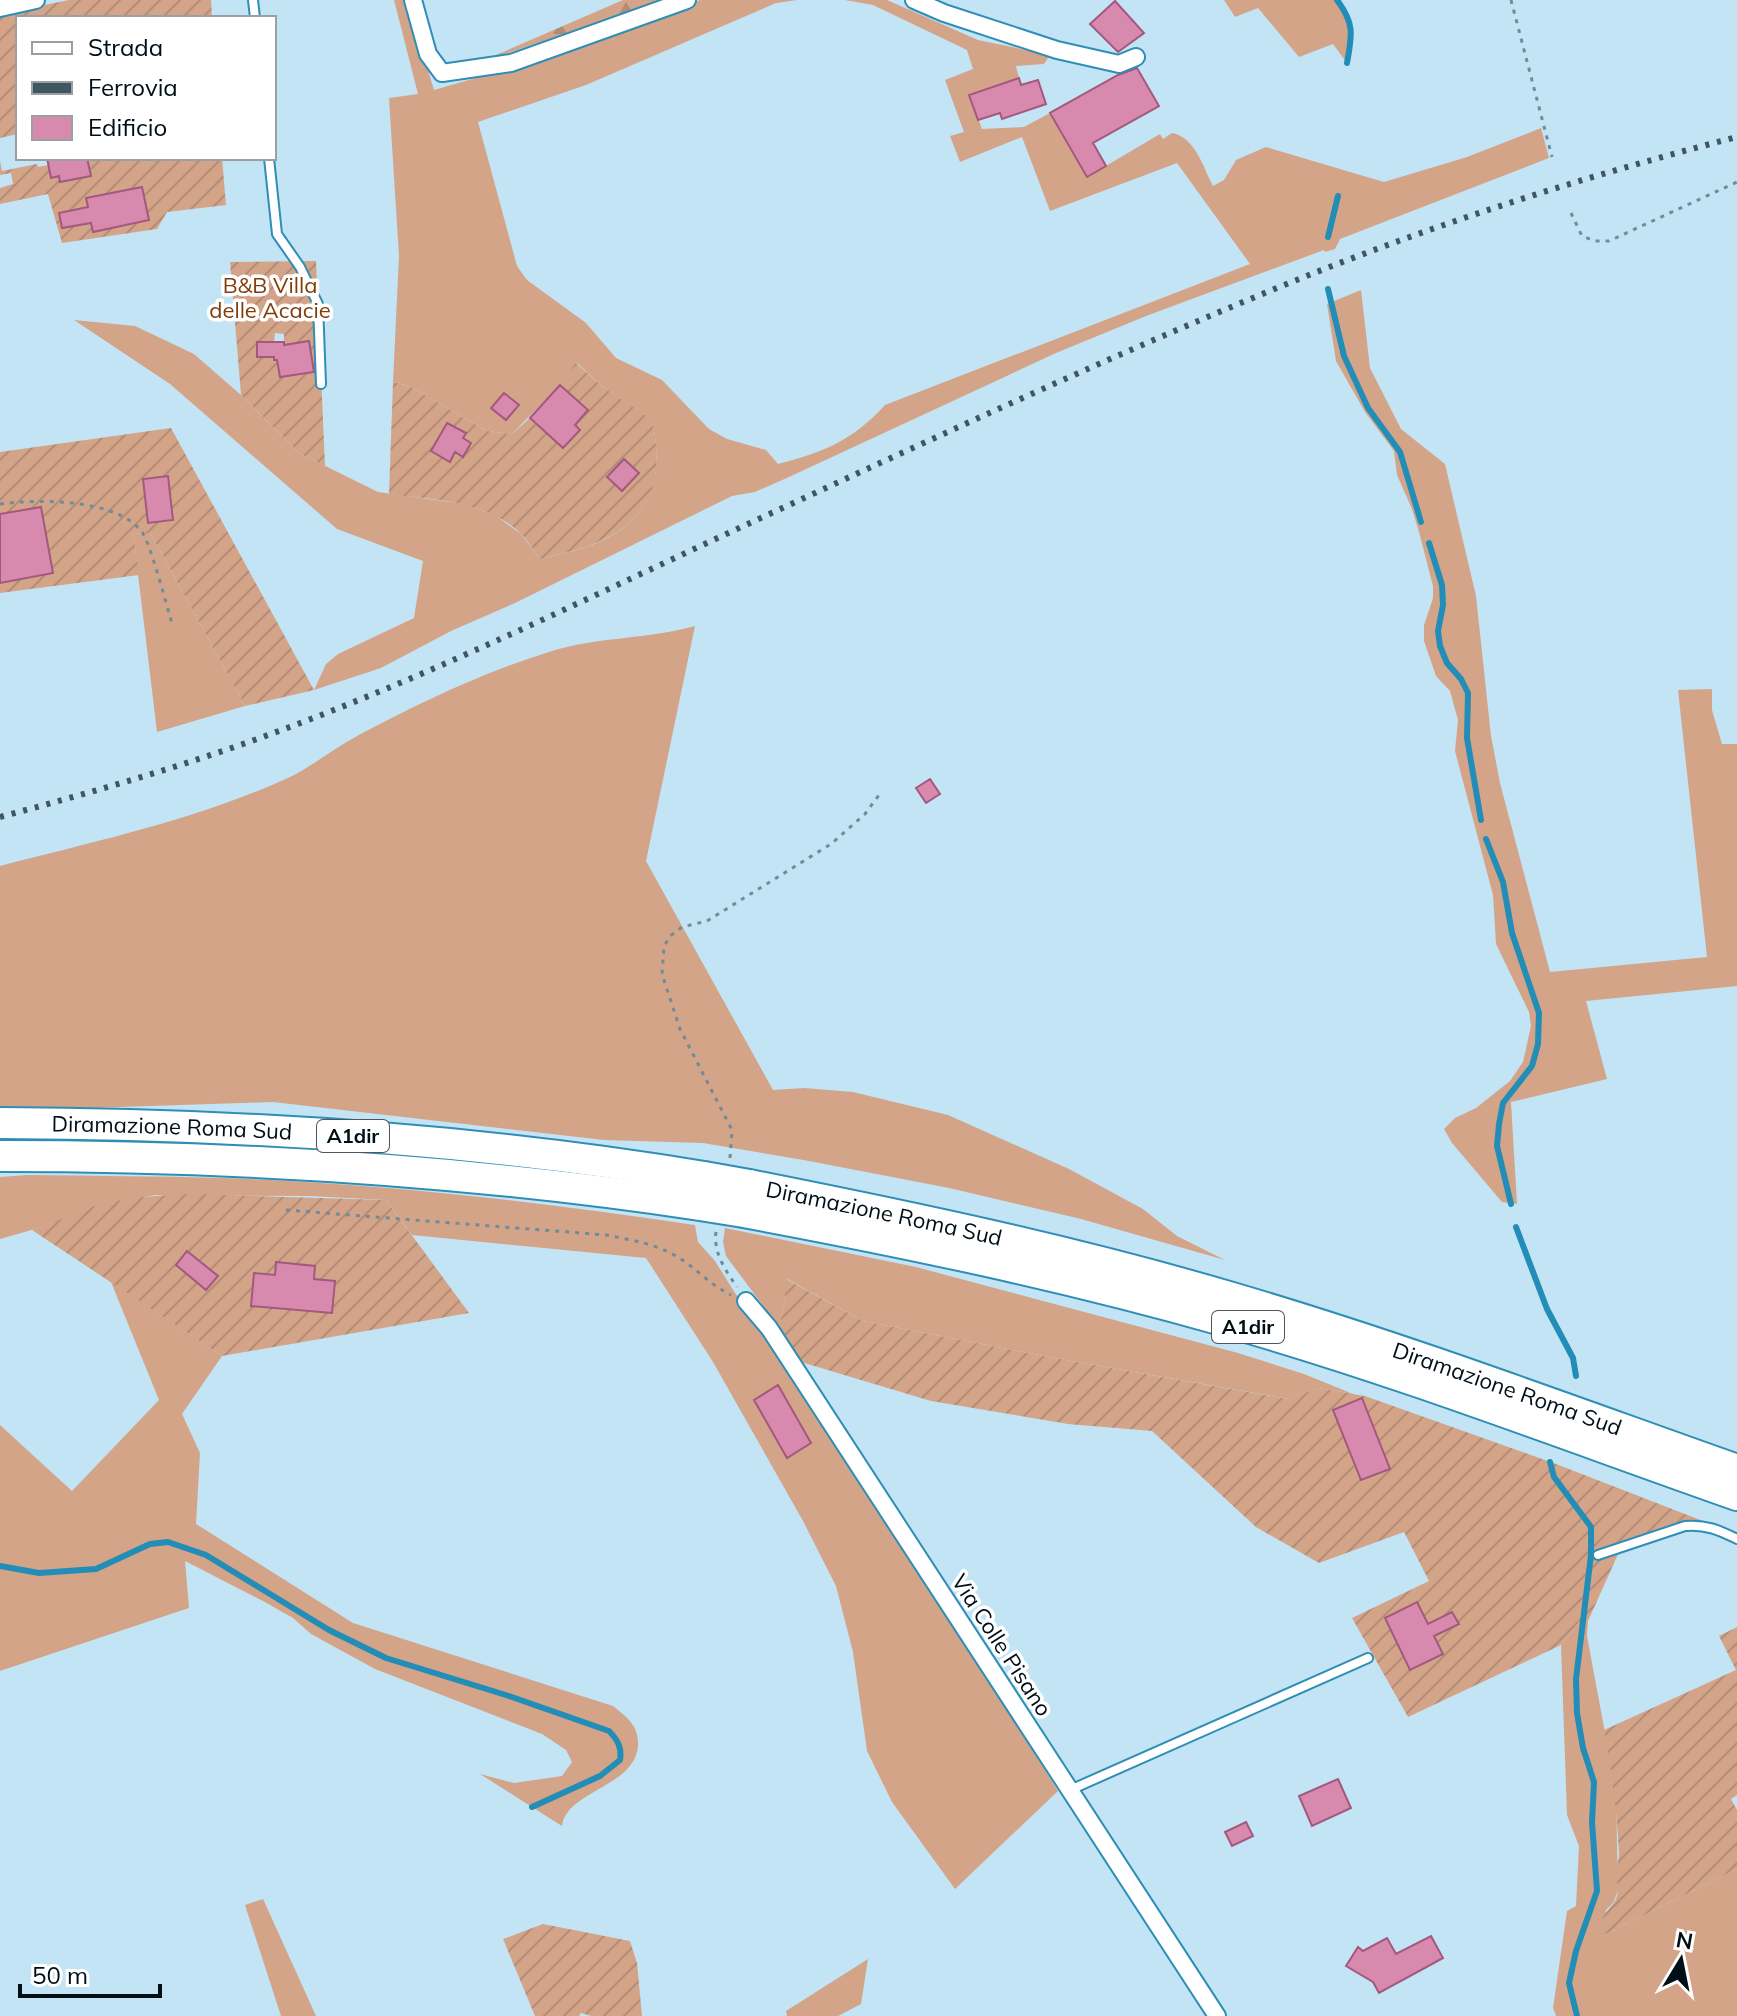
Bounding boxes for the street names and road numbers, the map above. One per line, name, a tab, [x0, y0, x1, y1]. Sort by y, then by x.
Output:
street label: Diramazione Roma Sud	[52, 1109, 293, 1146]
road number: A1dir	[317, 1120, 389, 1152]
street label: Diramazione Roma Sud	[764, 1175, 1005, 1252]
road number: A1dir	[1212, 1311, 1284, 1343]
street label: Diramazione Roma Sud	[1389, 1336, 1626, 1442]
street label: Via Colle Pisano	[946, 1569, 1058, 1721]

